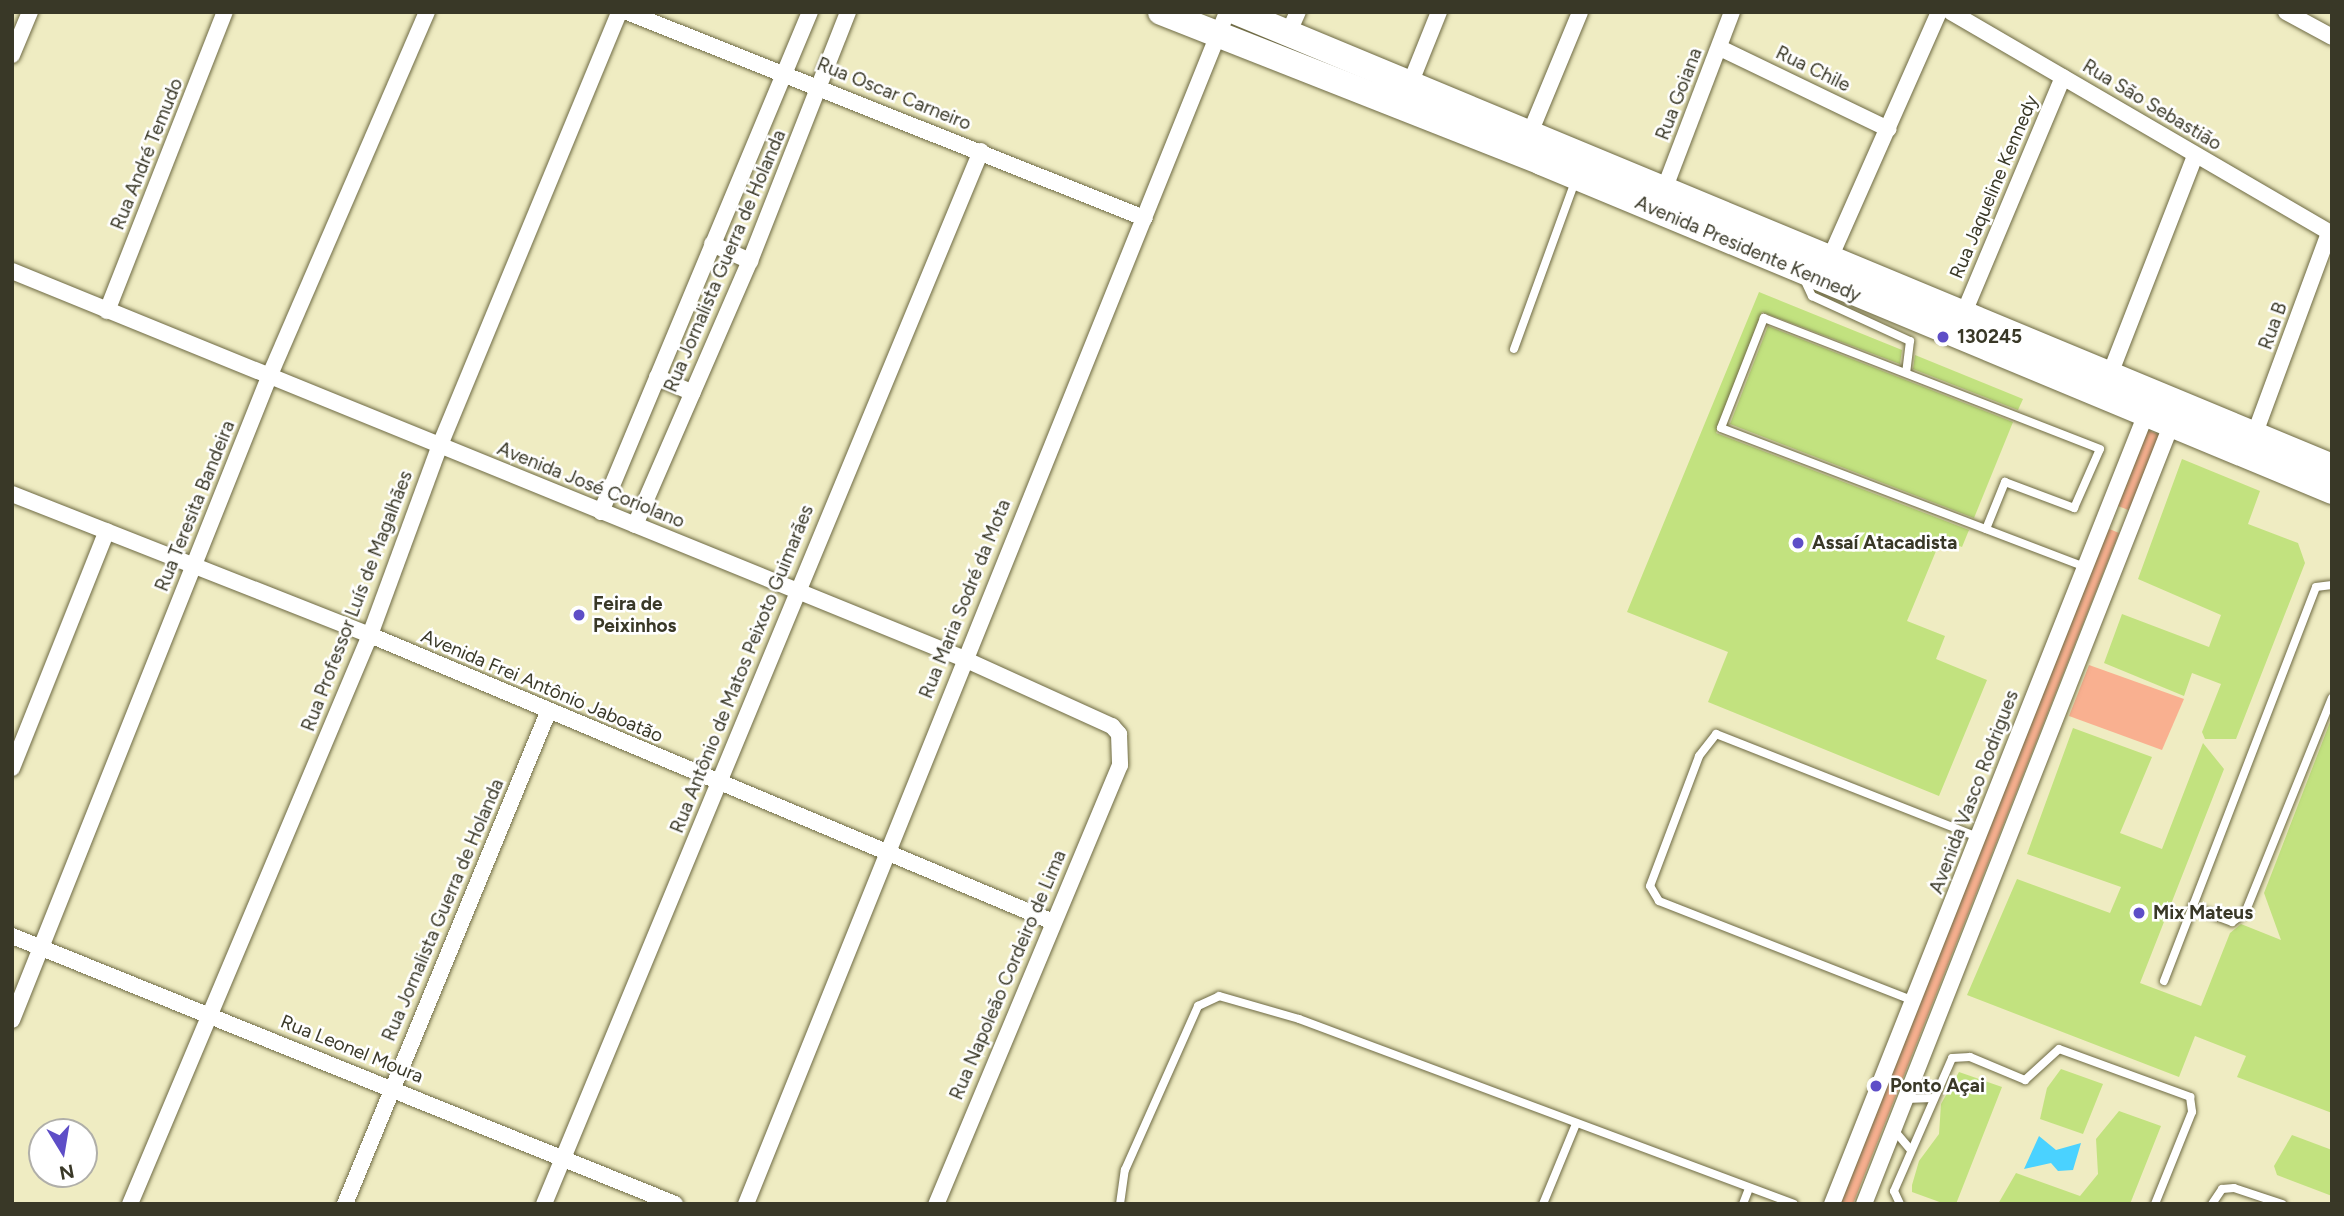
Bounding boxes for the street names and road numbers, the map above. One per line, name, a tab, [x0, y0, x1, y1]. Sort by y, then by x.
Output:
street label: Rua Chile	[1772, 41, 1854, 97]
street label: Rua Goiana	[1651, 45, 1707, 143]
street label: Rua Oscar Carneiro	[814, 53, 974, 135]
street label: Rua São Sebastião	[2078, 55, 2226, 155]
street label: Rua André Temudo	[106, 75, 188, 233]
street label: Rua Jaqueline Kennedy	[1945, 92, 2043, 282]
street label: Rua Jornalista Guerra de Holanda	[659, 126, 791, 396]
street label: Avenida Presidente Kennedy	[1632, 191, 1864, 307]
street label: Rua B	[2254, 299, 2292, 353]
street label: Rua Teresita Bandeira	[150, 417, 240, 595]
street label: Avenida José Coriolano	[494, 437, 688, 533]
street label: Rua Professor Luís de Magalhães	[297, 467, 417, 735]
street label: Rua Maria Sodré da Mota	[915, 496, 1015, 702]
street label: Rua Antônio de Matos Peixoto Guimarães	[666, 502, 818, 836]
street label: Avenida Frei Antônio Jaboatão	[418, 625, 666, 747]
street label: Avenida Vasco Rodrigues	[1925, 687, 2023, 897]
street label: Rua Jornalista Guerra de Holanda	[377, 775, 509, 1045]
street label: Rua Napoleão Cordeiro de Lima	[945, 847, 1071, 1103]
street label: Rua Leonel Moura	[277, 1010, 427, 1088]

